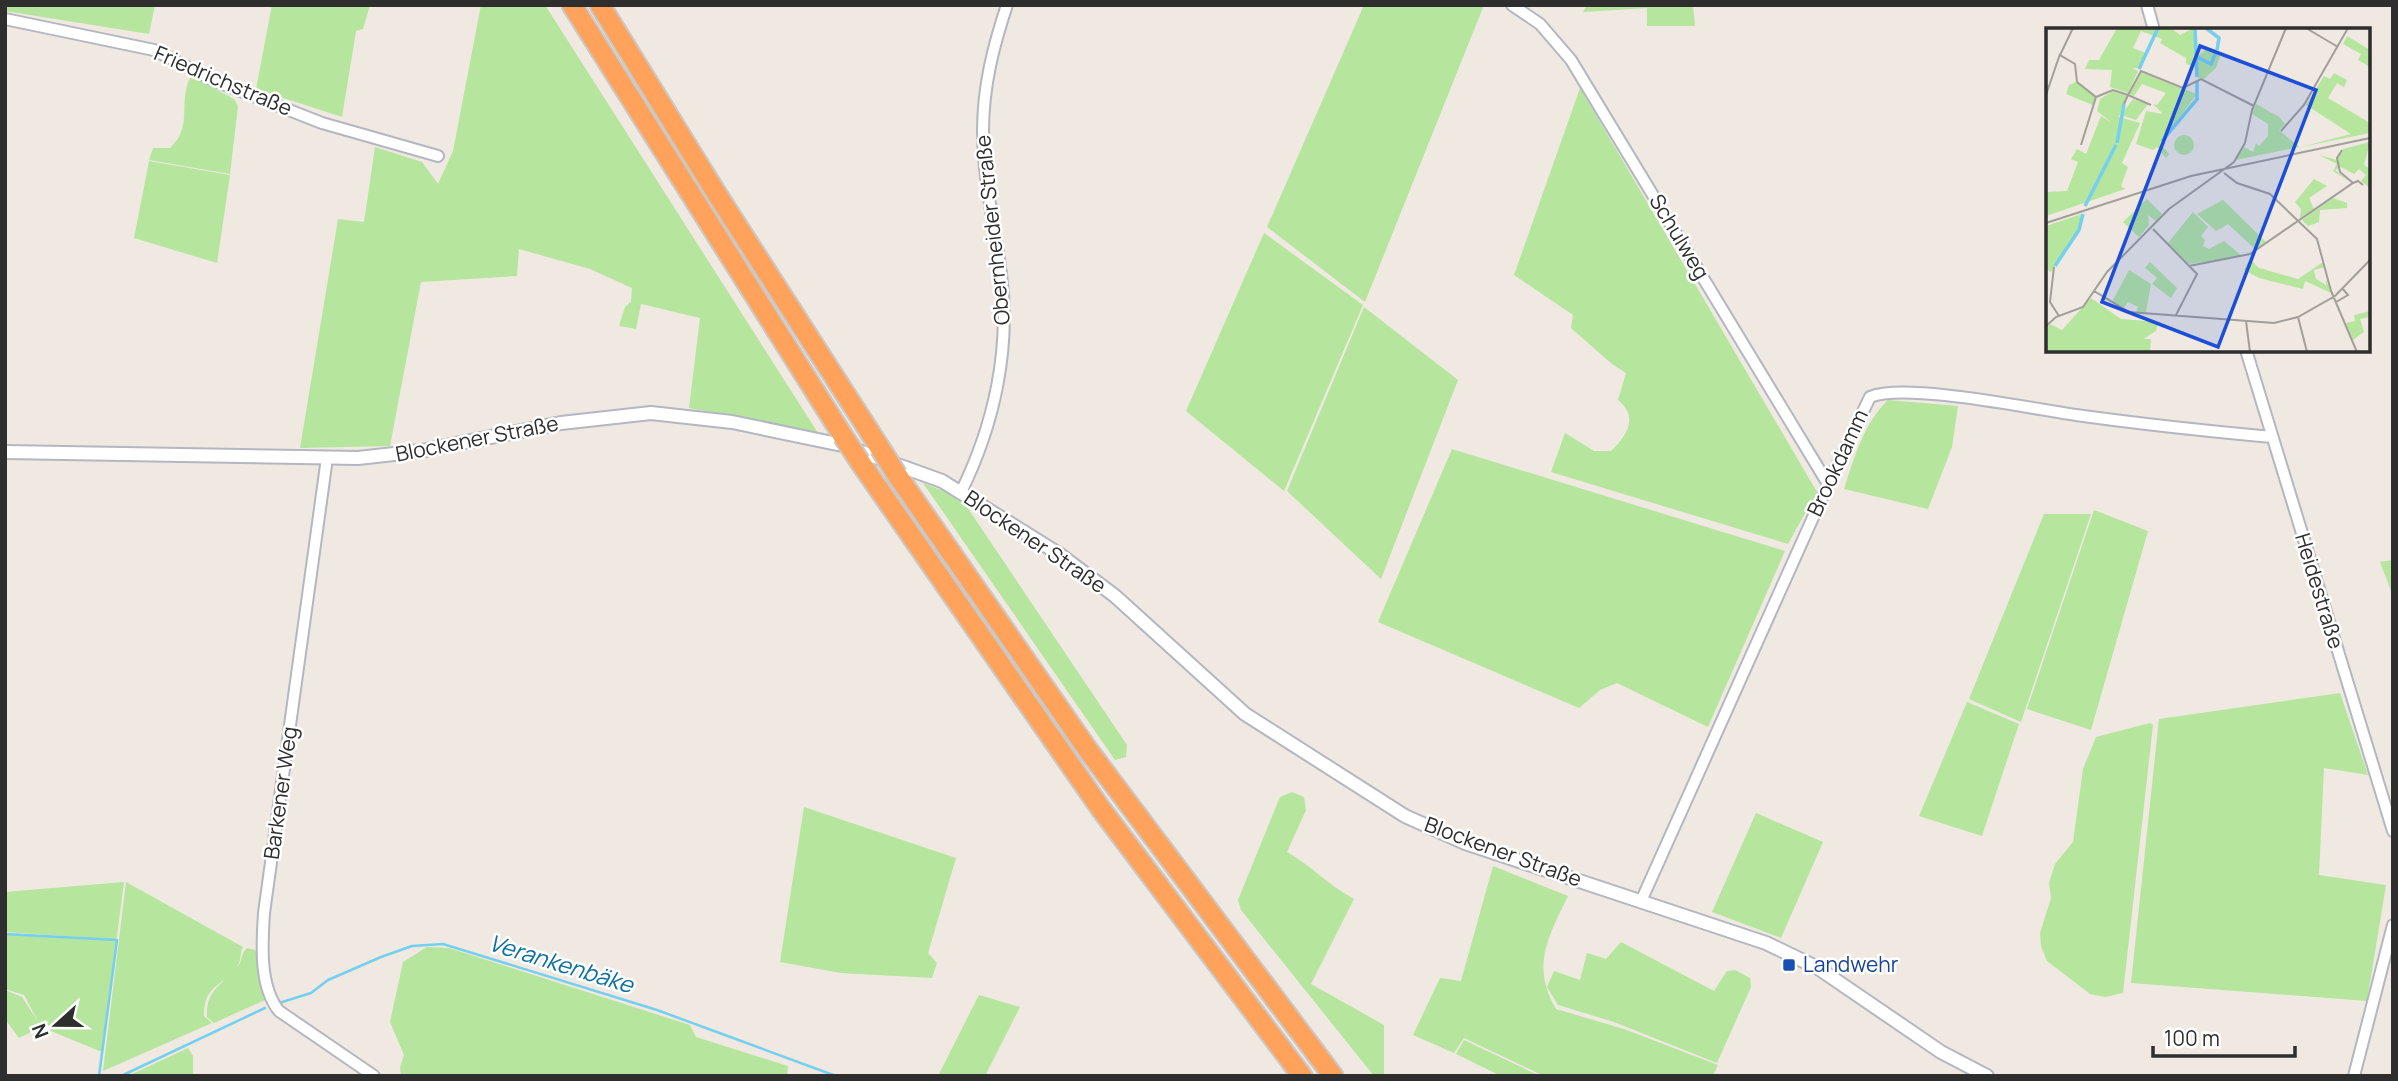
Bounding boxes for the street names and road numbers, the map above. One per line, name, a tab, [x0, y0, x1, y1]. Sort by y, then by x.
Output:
street label: Friedrichstraße	[150, 38, 297, 122]
street label: Obernheider Straße	[968, 134, 1016, 327]
street label: Schulweg	[1643, 189, 1716, 284]
street label: Brookdamm	[1800, 405, 1874, 521]
street label: Blockener Straße	[393, 408, 561, 468]
street label: Blockener Straße	[959, 483, 1112, 599]
street label: Heidestraße	[2289, 530, 2351, 652]
street label: Barkener Weg	[257, 725, 303, 861]
street label: Blockener Straße	[1421, 810, 1586, 893]

